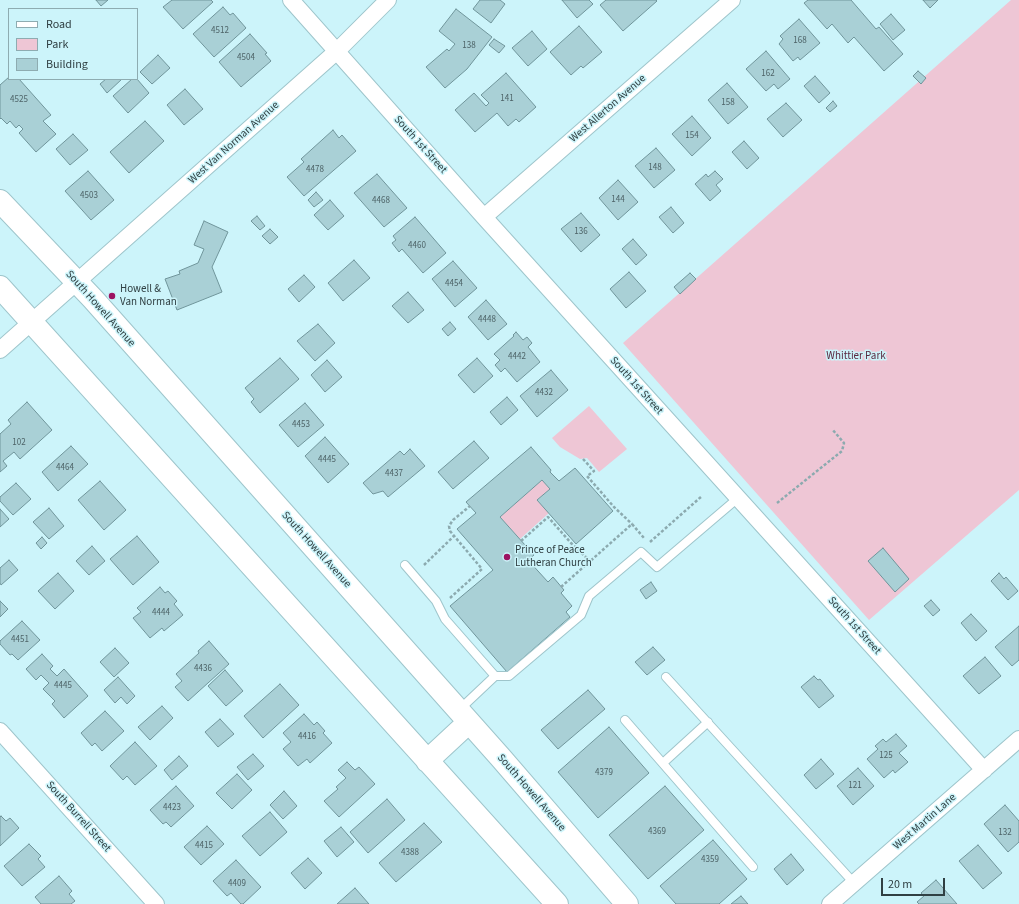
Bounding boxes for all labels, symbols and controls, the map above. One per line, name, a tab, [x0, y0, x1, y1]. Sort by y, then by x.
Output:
legend	[8, 8, 138, 80]
text: Road	[46, 16, 72, 33]
house number: 4512	[211, 26, 229, 36]
text: Park	[46, 36, 68, 53]
house number: 168	[793, 36, 807, 46]
house number: 138	[462, 41, 476, 51]
house number: 4504	[237, 53, 255, 63]
text: Building	[46, 56, 88, 73]
house number: 162	[761, 69, 775, 79]
street label: West Allerton Avenue	[567, 72, 649, 146]
house number: 141	[500, 94, 514, 104]
house number: 4525	[10, 95, 28, 105]
house number: 158	[721, 98, 735, 108]
street label: West Van Norman Avenue	[186, 99, 282, 187]
street label: South 1st Street	[391, 113, 449, 177]
house number: 154	[685, 131, 699, 141]
house number: 148	[648, 163, 662, 173]
house number: 4478	[306, 165, 324, 175]
house number: 4503	[80, 191, 98, 201]
house number: 144	[611, 195, 625, 205]
house number: 4468	[372, 196, 390, 206]
house number: 136	[574, 227, 588, 237]
house number: 4460	[408, 241, 426, 251]
street label: South Howell Avenue	[62, 268, 138, 350]
house number: 4454	[445, 279, 463, 289]
place label: Howell & Van Norman	[120, 283, 177, 309]
marker: Howell & Van Norman	[107, 291, 117, 301]
house number: 4448	[478, 315, 496, 325]
park label: Whittier Park	[826, 350, 886, 364]
house number: 4442	[508, 352, 526, 362]
street label: South 1st Street	[607, 354, 665, 418]
house number: 4432	[535, 388, 553, 398]
house number: 4453	[292, 420, 310, 430]
house number: 102	[12, 438, 26, 448]
house number: 4445	[318, 455, 336, 465]
house number: 4464	[56, 463, 74, 473]
house number: 4437	[385, 469, 403, 479]
street label: South Howell Avenue	[278, 509, 354, 591]
place label: Prince of Peace Lutheran Church	[515, 544, 592, 570]
marker: Prince of Peace Lutheran Church	[502, 552, 512, 562]
street label: South 1st Street	[825, 594, 883, 658]
house number: 4444	[152, 608, 170, 618]
house number: 4451	[11, 635, 29, 645]
house number: 4436	[194, 664, 212, 674]
house number: 4445	[54, 681, 72, 691]
house number: 4416	[298, 732, 316, 742]
house number: 125	[879, 751, 893, 761]
street label: South Howell Avenue	[494, 752, 568, 834]
house number: 4379	[595, 768, 613, 778]
street label: South Burrell Street	[43, 779, 113, 855]
house number: 121	[848, 781, 862, 791]
street label: West Martin Lane	[891, 791, 959, 853]
house number: 4423	[163, 803, 181, 813]
house number: 4369	[648, 827, 666, 837]
house number: 132	[998, 828, 1012, 838]
house number: 4415	[195, 841, 213, 851]
house number: 4388	[401, 848, 419, 858]
house number: 4359	[701, 855, 719, 865]
scale bar	[883, 870, 947, 896]
text: 20 m	[888, 876, 912, 893]
house number: 4409	[228, 879, 246, 889]

